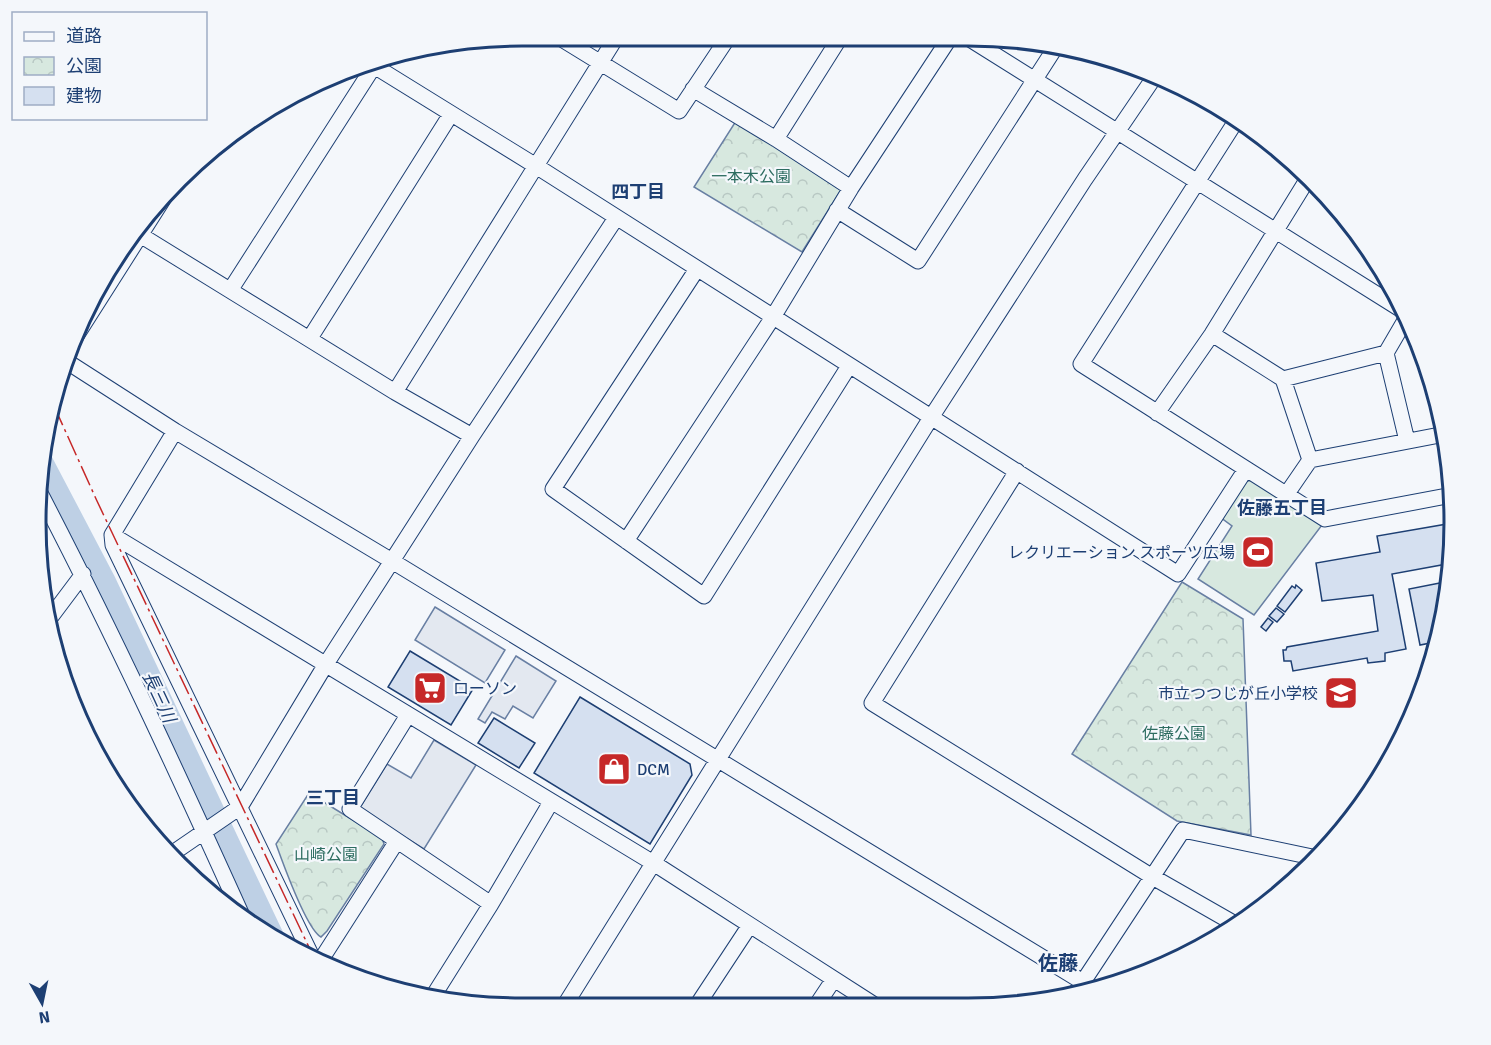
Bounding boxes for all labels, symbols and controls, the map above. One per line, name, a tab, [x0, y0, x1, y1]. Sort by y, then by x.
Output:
legend	[12, 12, 207, 120]
text: 道路	[66, 25, 102, 47]
text: 公園	[66, 55, 102, 77]
text: 建物	[66, 85, 102, 107]
park label: 一本木公園	[711, 167, 791, 187]
district label: 四丁目	[611, 181, 665, 203]
district label: 佐藤五丁目	[1237, 497, 1327, 519]
sports icon: レクリエーション スポーツ広場	[1240, 534, 1276, 570]
place label: レクリエーション スポーツ広場	[1008, 543, 1235, 563]
water label: 長三川	[138, 668, 181, 728]
supermarket icon: ローソン	[412, 670, 448, 706]
school or university icon: 市立つつじが丘小学校	[1323, 675, 1359, 711]
place label: ローソン	[453, 679, 517, 699]
place label: 市立つつじが丘小学校	[1158, 684, 1318, 704]
park label: 佐藤公園	[1142, 724, 1206, 744]
shop icon: DCM	[596, 751, 632, 787]
place label: DCM	[637, 760, 670, 780]
district label: 三丁目	[306, 787, 360, 809]
park label: 山崎公園	[294, 845, 358, 865]
district label: 佐藤	[1038, 951, 1078, 976]
north arrow	[12, 973, 72, 1033]
text: N	[37, 1006, 51, 1028]

